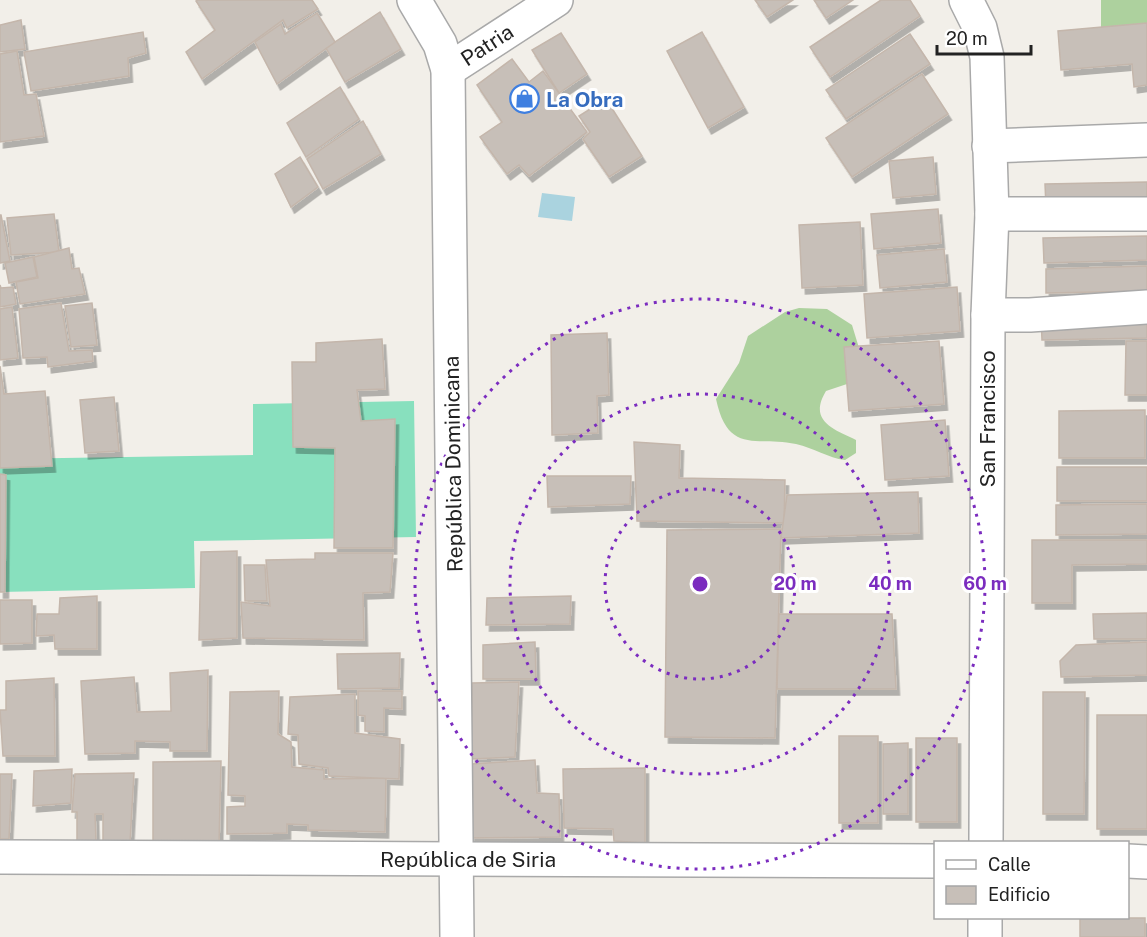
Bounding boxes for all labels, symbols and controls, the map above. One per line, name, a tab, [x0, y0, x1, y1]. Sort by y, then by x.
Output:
scale bar	[937, 18, 1032, 56]
street label: Patria	[456, 19, 518, 71]
text: 20 m	[946, 28, 988, 49]
shop icon: La Obra	[509, 83, 541, 115]
place label: La Obra	[546, 87, 623, 112]
street label: San Francisco	[975, 350, 1000, 488]
street label: República Dominicana	[439, 356, 467, 572]
text: 20 m	[773, 573, 817, 594]
text: 40 m	[868, 573, 912, 594]
text: 60 m	[963, 573, 1007, 594]
centre of rings	[690, 574, 710, 594]
legend	[934, 841, 1129, 919]
street label: República de Siria	[380, 847, 556, 872]
text: Calle	[988, 854, 1031, 875]
text: Edificio	[988, 884, 1050, 905]

